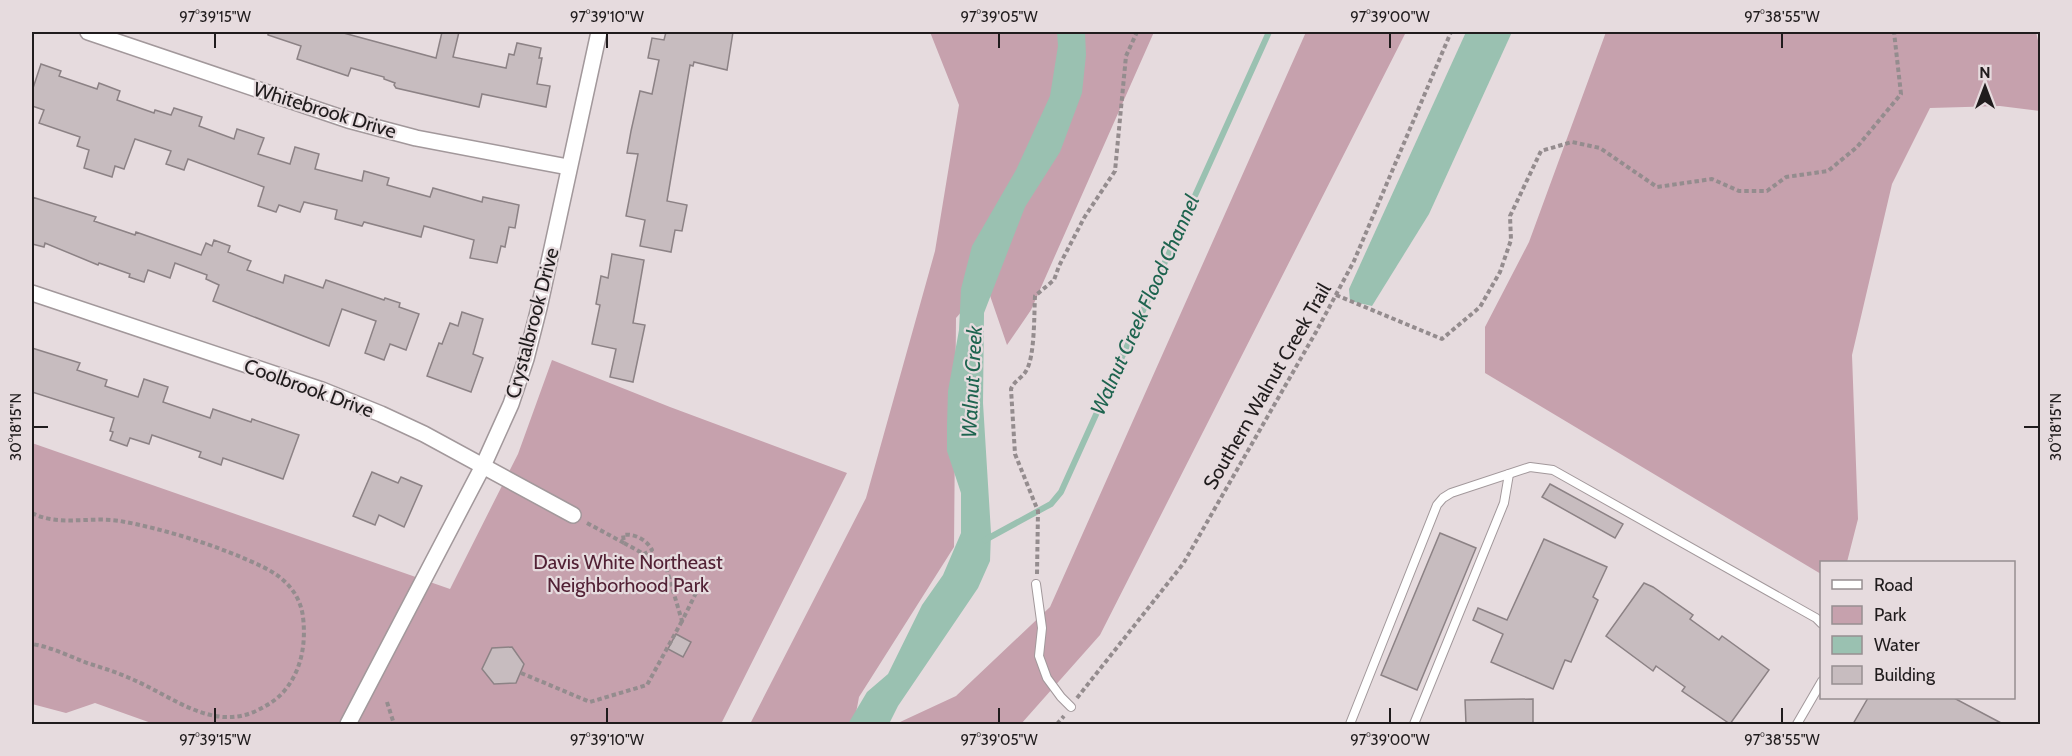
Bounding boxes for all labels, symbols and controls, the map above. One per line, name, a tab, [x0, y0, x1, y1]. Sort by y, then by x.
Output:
text: 97°39'15"W	[179, 8, 252, 26]
text: 97°39'10"W	[570, 8, 645, 26]
text: 97°39'05"W	[960, 8, 1038, 26]
text: 97°39'00"W	[1350, 8, 1431, 26]
text: 97°38'55"W	[1744, 8, 1821, 26]
north arrow	[1955, 57, 2015, 117]
text: N	[1979, 63, 1991, 82]
street label: Whitebrook Drive	[251, 77, 399, 143]
water label: Walnut Creek Flood Channel	[1085, 191, 1204, 419]
street label: Crystalbrook Drive	[500, 245, 564, 401]
street label: Southern Walnut Creek Trail	[1198, 278, 1336, 493]
water label: Walnut Creek	[956, 324, 987, 439]
street label: Coolbrook Drive	[241, 353, 377, 423]
text: 30°18'15"N	[7, 393, 25, 461]
text: 30°18'15"N	[2047, 393, 2065, 461]
park label: Davis White Northeast Neighborhood Park	[533, 550, 723, 597]
legend	[1820, 561, 2015, 699]
text: Road	[1874, 574, 1913, 596]
text: Park	[1874, 604, 1907, 626]
text: Water	[1874, 634, 1920, 656]
text: Building	[1874, 664, 1936, 686]
text: 97°39'15"W	[179, 731, 252, 749]
text: 97°39'10"W	[570, 731, 645, 749]
text: 97°39'05"W	[960, 731, 1038, 749]
text: 97°39'00"W	[1350, 731, 1431, 749]
text: 97°38'55"W	[1744, 731, 1821, 749]

